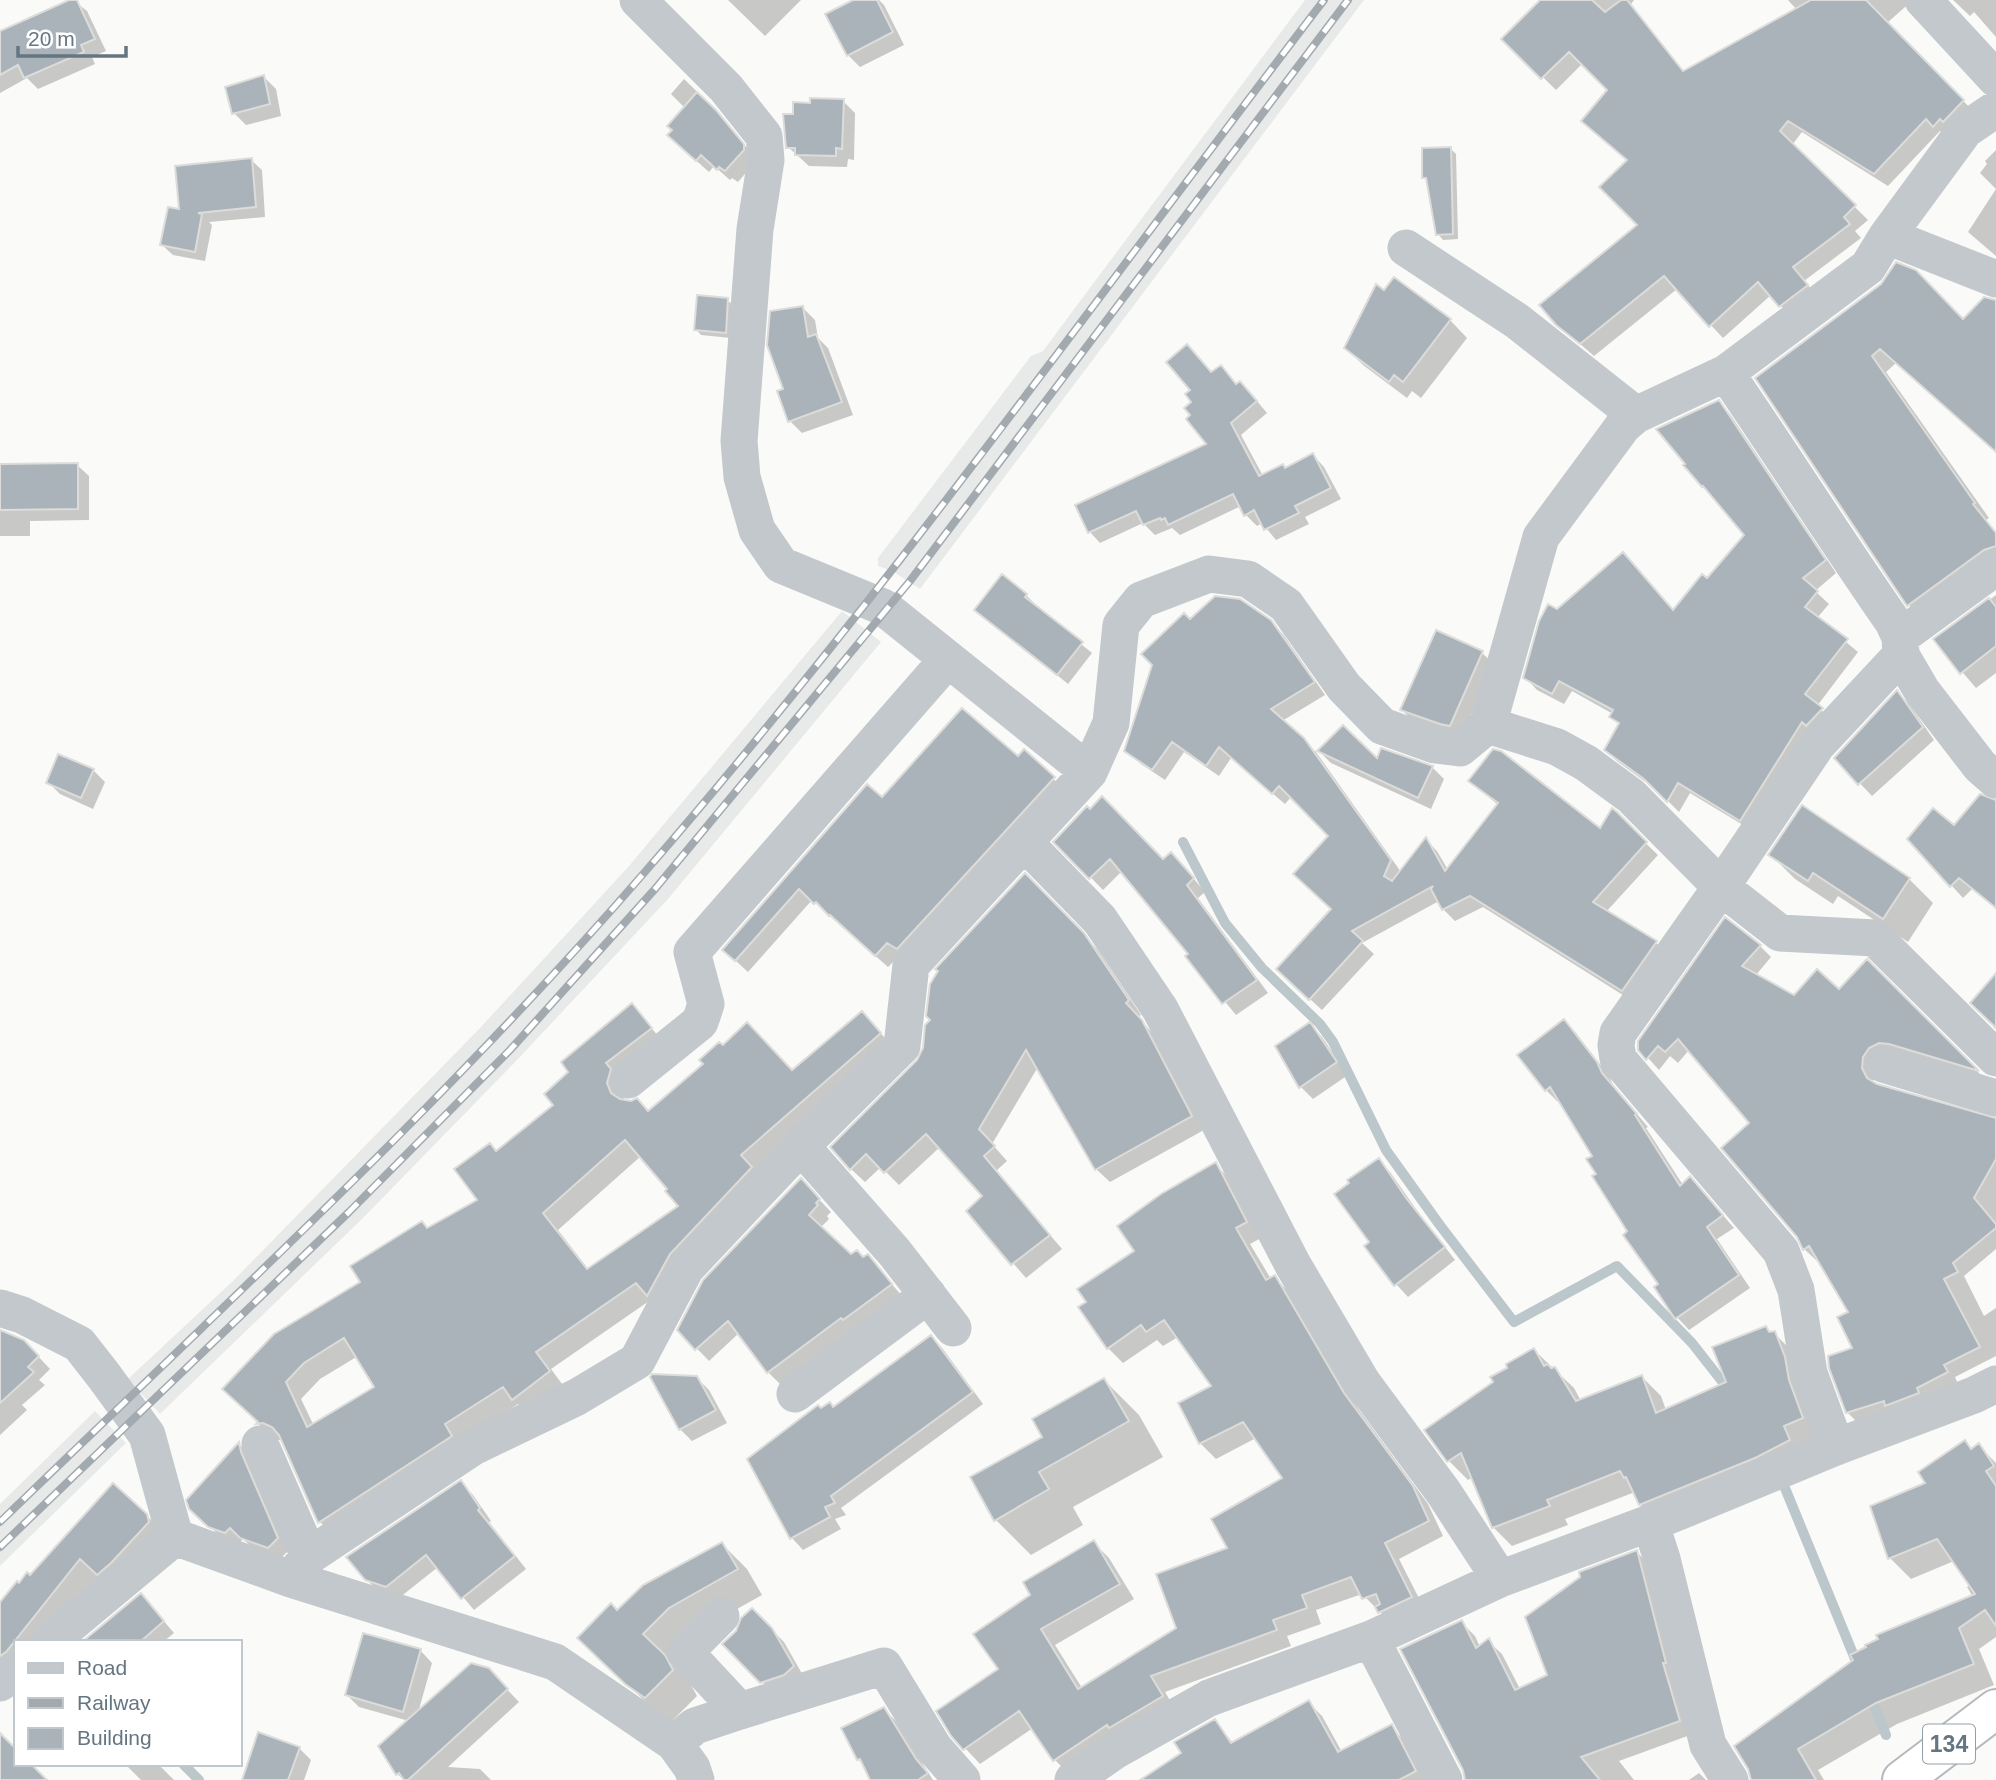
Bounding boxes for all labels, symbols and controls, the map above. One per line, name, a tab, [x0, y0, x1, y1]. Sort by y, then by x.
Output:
scale bar	[18, 14, 126, 58]
text: 20 m	[28, 27, 75, 50]
legend	[14, 1640, 242, 1766]
text: Road	[77, 1656, 127, 1679]
text: Railway	[77, 1691, 151, 1714]
road number: 134	[1923, 1724, 1975, 1764]
text: Building	[77, 1726, 152, 1749]

